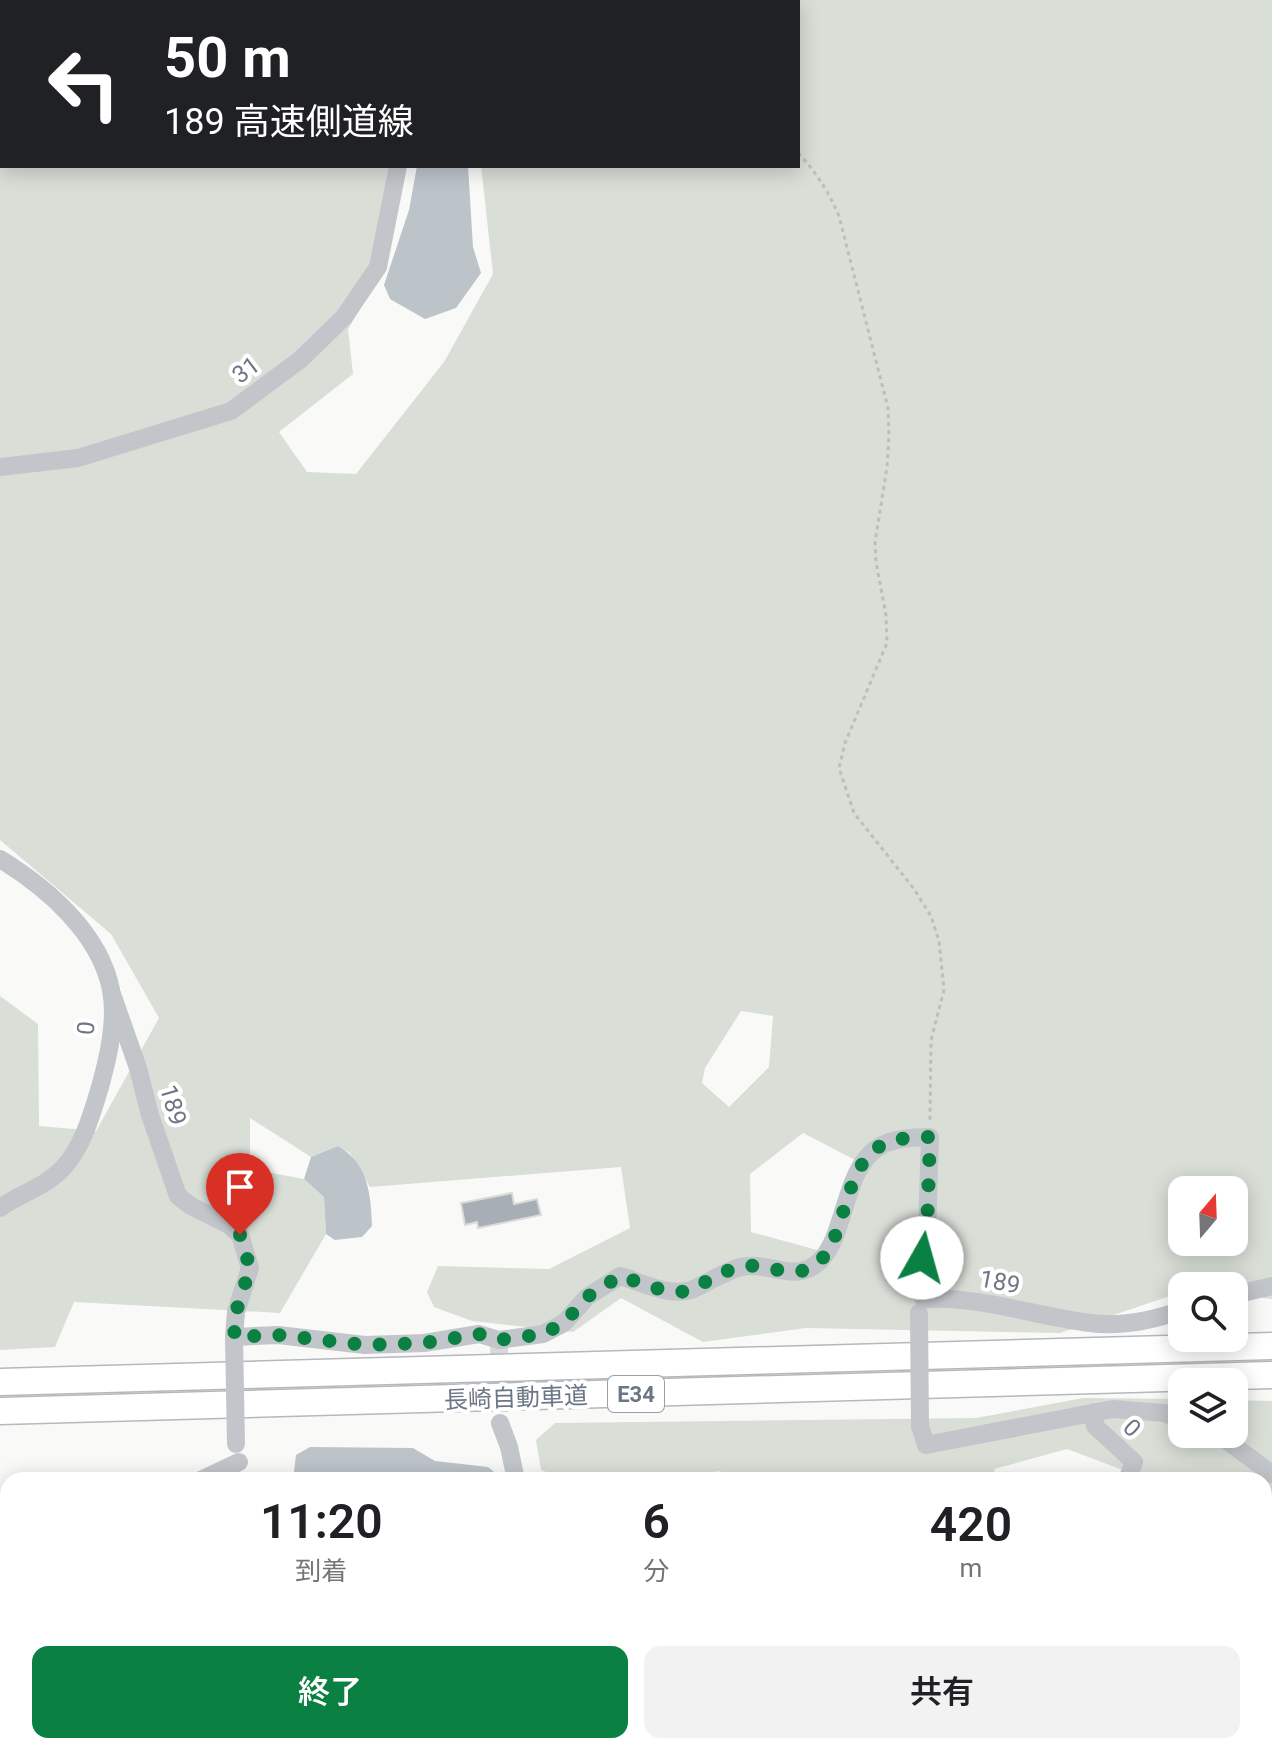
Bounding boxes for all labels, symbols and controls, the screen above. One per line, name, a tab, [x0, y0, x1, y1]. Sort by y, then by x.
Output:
text: 50 m	[164, 25, 291, 91]
icon: left	[32, 32, 136, 136]
text: 189 高速側道線	[164, 101, 414, 143]
street label: 31	[227, 351, 265, 389]
street label: 0	[71, 1020, 101, 1036]
street label: 189	[154, 1082, 192, 1128]
pin	[206, 1153, 274, 1235]
icon: arrive	[218, 1165, 262, 1209]
north arrow	[1168, 1176, 1248, 1256]
map controls	[1168, 1176, 1248, 1448]
position arrow	[880, 1216, 964, 1300]
street label: 189	[977, 1264, 1023, 1300]
button: search	[1168, 1272, 1248, 1352]
button: layers	[1168, 1368, 1248, 1448]
road number: E34	[608, 1376, 664, 1412]
street label: 長崎自動車道	[444, 1381, 588, 1415]
street label: 0	[1118, 1413, 1146, 1443]
text: 11:20	[260, 1493, 383, 1550]
text: 6	[643, 1493, 670, 1550]
text: 420	[930, 1496, 1012, 1553]
text: m	[960, 1553, 982, 1583]
text: 到着	[295, 1556, 347, 1586]
text: 分	[643, 1556, 669, 1586]
button: 終了	[32, 1646, 628, 1738]
button: 共有	[644, 1646, 1240, 1738]

